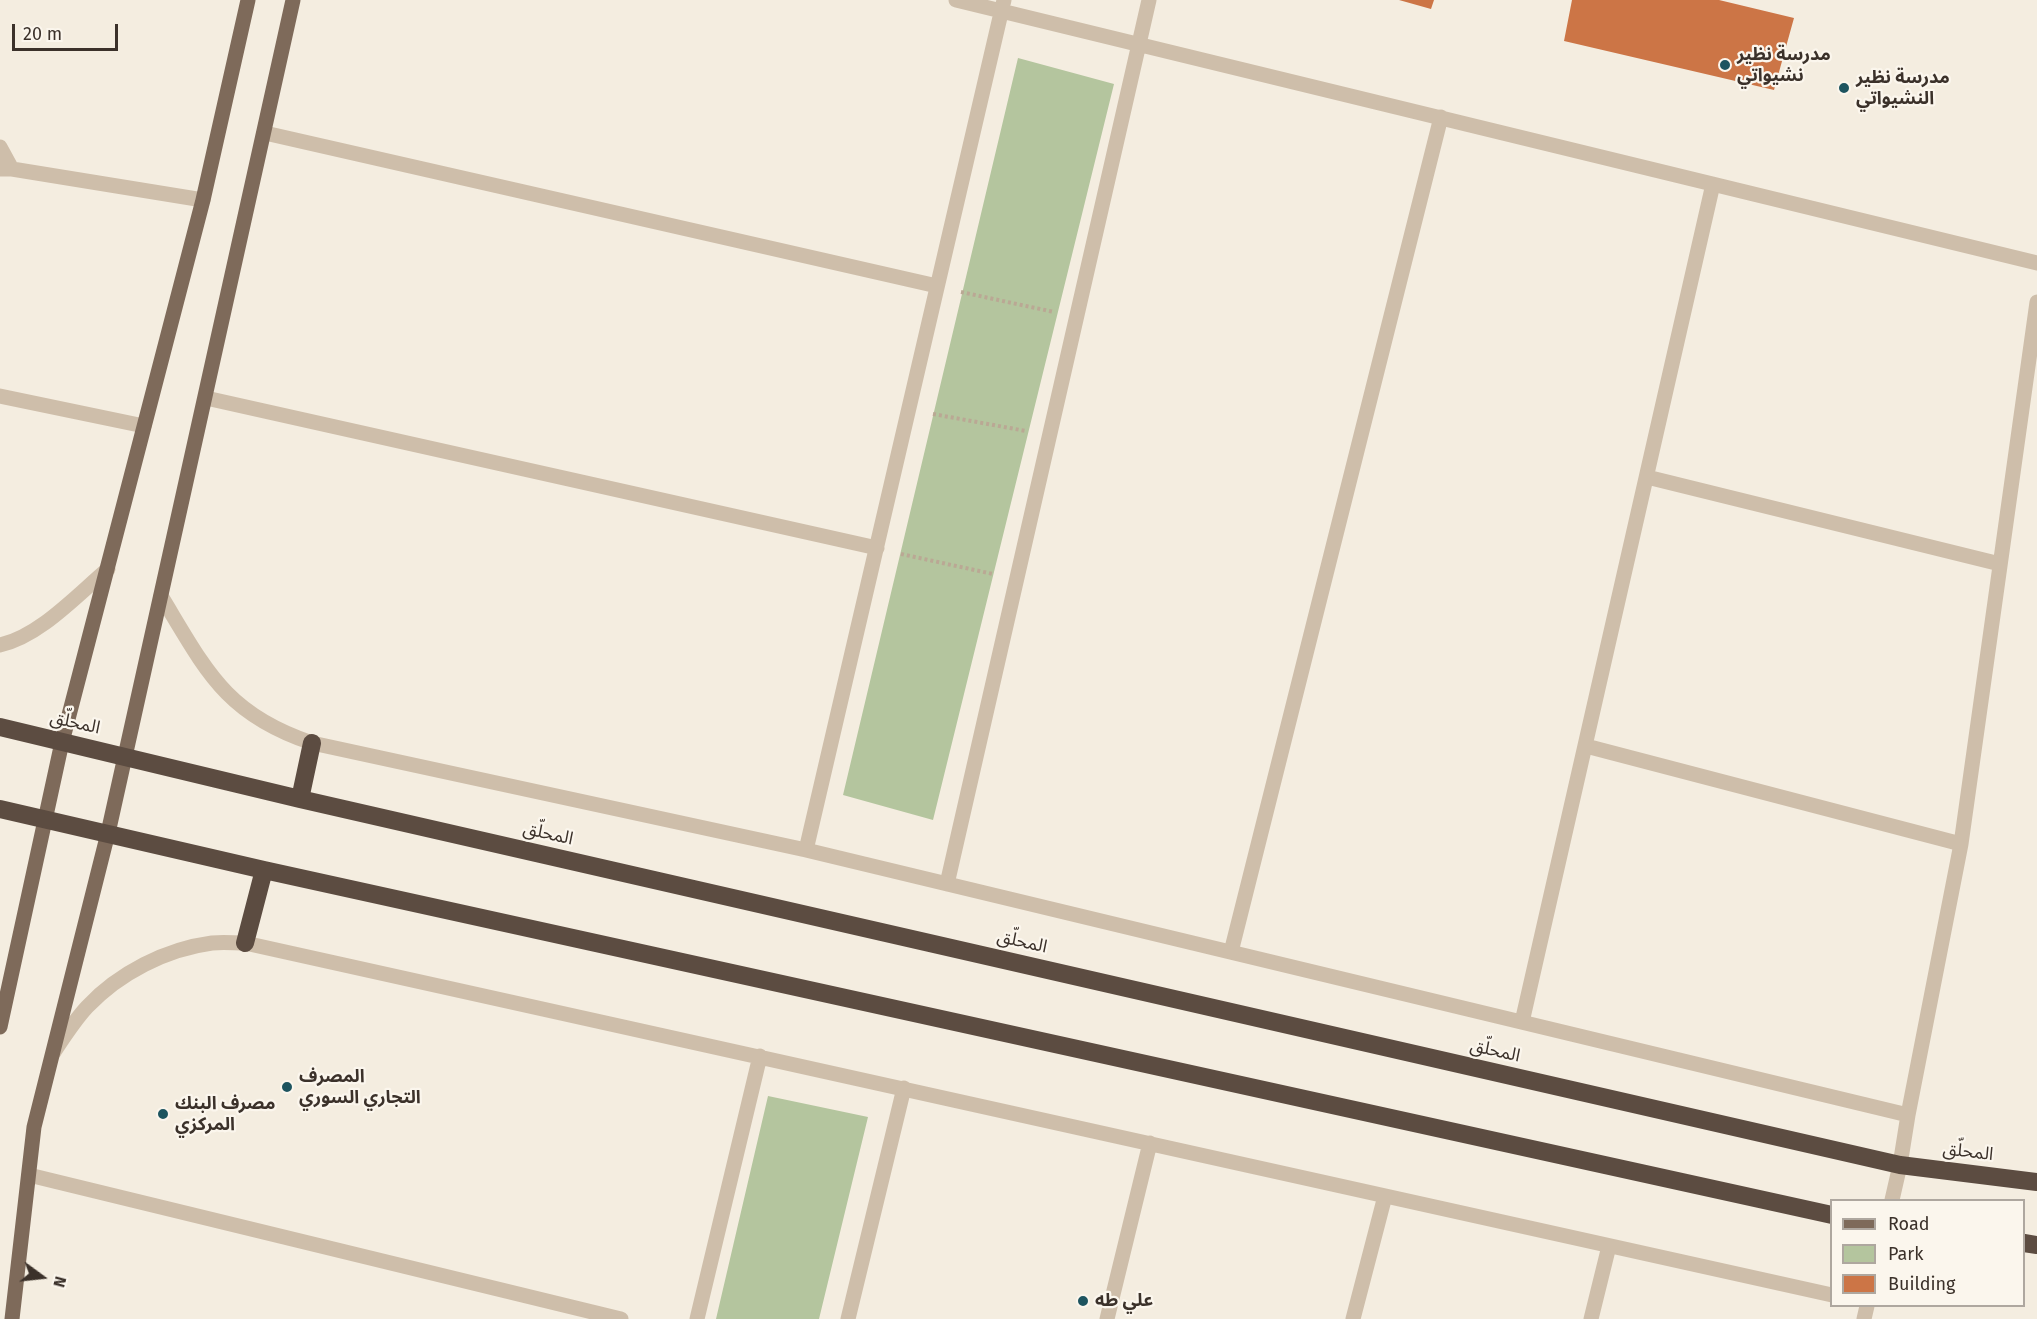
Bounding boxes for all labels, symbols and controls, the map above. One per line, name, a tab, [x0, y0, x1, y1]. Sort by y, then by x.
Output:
scale bar	[15, 12, 122, 50]
text: 20 m	[23, 23, 62, 45]
place label: مدرسة نظير نشيواتي	[1737, 44, 1831, 86]
marker: مدرسة نظير نشيواتي	[1718, 58, 1732, 72]
place label: مدرسة نظير النشيواتي	[1856, 67, 1950, 110]
marker: مدرسة نظير النشيواتي	[1837, 81, 1851, 95]
street label: المحلّق	[48, 707, 102, 739]
street label: المحلّق	[521, 818, 575, 850]
street label: المحلّق	[995, 926, 1049, 958]
street label: المحلّق	[1468, 1035, 1522, 1067]
place label: المصرف التجاري السوري	[299, 1066, 421, 1108]
marker: المصرف التجاري السوري	[280, 1080, 294, 1094]
place label: مصرف البنك المركزي	[175, 1093, 275, 1136]
marker: مصرف البنك المركزي	[156, 1107, 170, 1121]
street label: المحلّق	[1941, 1138, 1995, 1166]
legend	[1830, 1199, 2025, 1307]
text: Road	[1888, 1213, 1930, 1235]
text: Park	[1888, 1243, 1923, 1265]
north arrow	[12, 1247, 72, 1307]
text: Building	[1888, 1273, 1955, 1295]
text: N	[49, 1274, 70, 1289]
place label: علي طه	[1095, 1290, 1153, 1312]
marker: علي طه	[1076, 1294, 1090, 1308]

